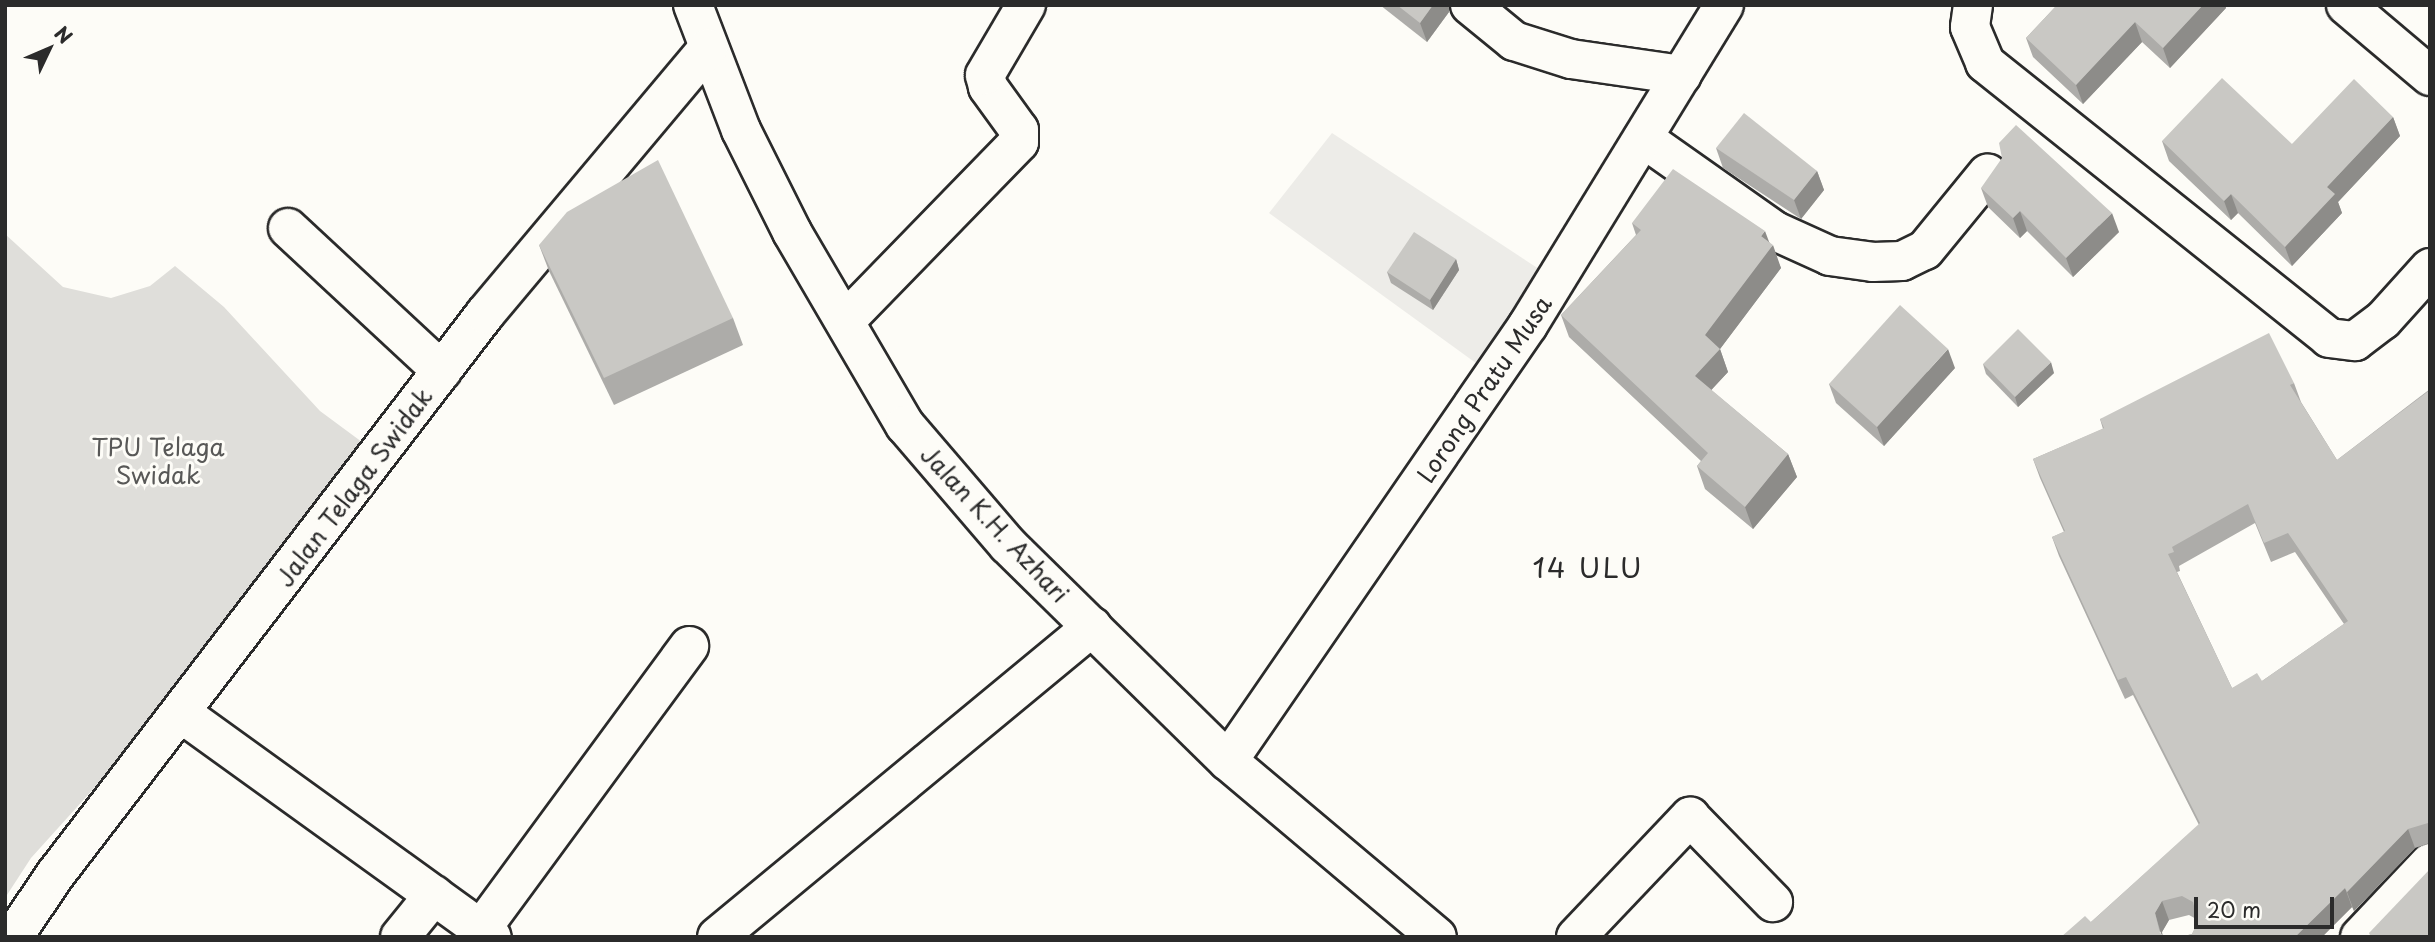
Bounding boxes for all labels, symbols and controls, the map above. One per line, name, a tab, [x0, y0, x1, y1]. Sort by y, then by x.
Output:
north arrow	[14, 14, 84, 84]
text: N	[49, 19, 79, 50]
street label: Lorong Pratu Musa	[1411, 291, 1557, 487]
street label: Jalan Telaga Swidak	[270, 382, 438, 592]
park label: TPU Telaga Swidak	[91, 433, 225, 489]
street label: Jalan K.H. Azhari	[914, 439, 1076, 609]
district label: 14 ULU	[1533, 550, 1643, 584]
scale bar	[2197, 883, 2337, 927]
text: 20 m	[2207, 893, 2261, 925]

